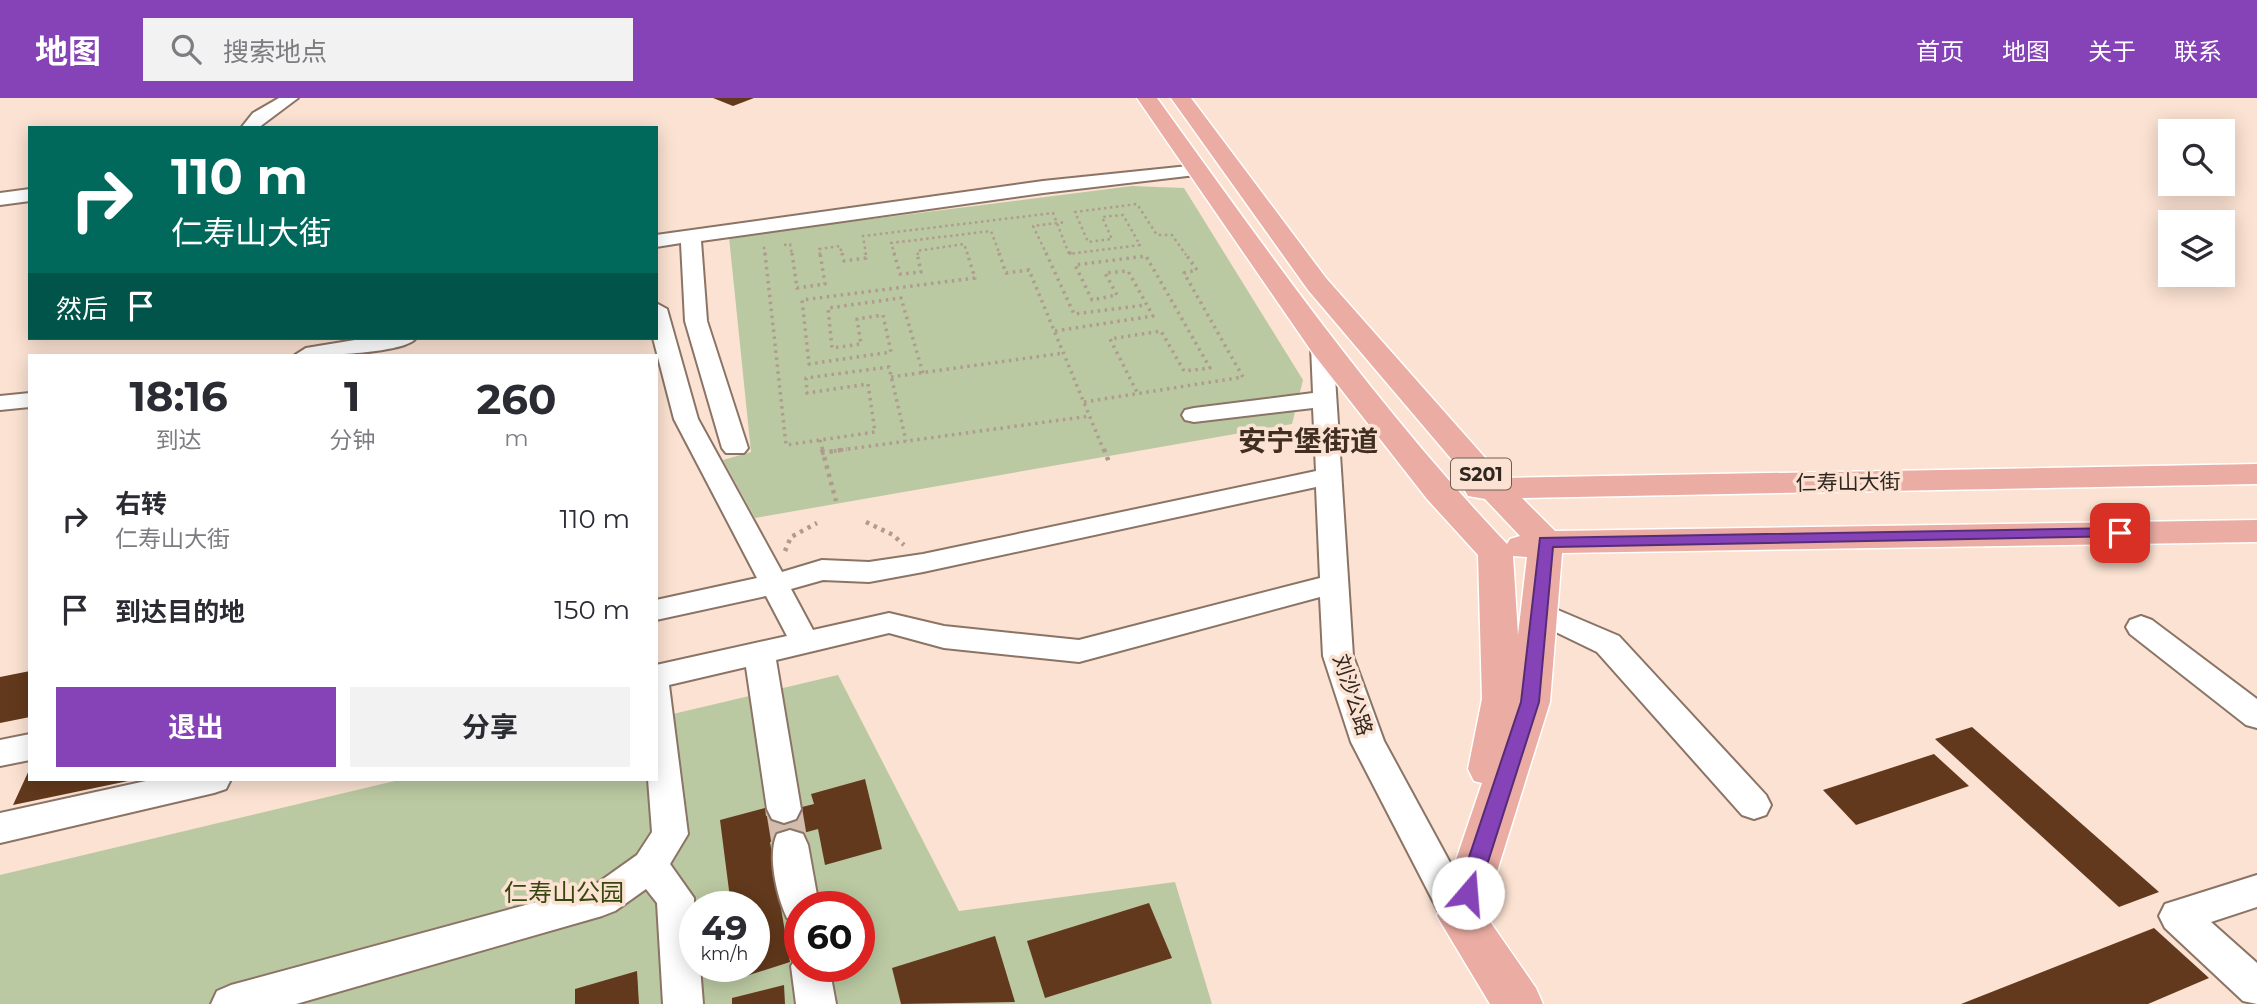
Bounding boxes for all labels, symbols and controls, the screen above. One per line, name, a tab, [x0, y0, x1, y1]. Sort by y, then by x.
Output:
search box	[143, 18, 633, 81]
icon: search	[167, 30, 205, 68]
text: 地图	[35, 31, 101, 71]
text: 搜索地点	[223, 36, 327, 68]
text: 首页	[1916, 37, 1964, 66]
text: 地图	[2002, 37, 2050, 66]
text: 关于	[2088, 37, 2136, 66]
text: 联系	[2174, 37, 2222, 66]
map controls	[2158, 119, 2235, 287]
button: search	[2158, 119, 2235, 196]
text: 110 m	[171, 147, 308, 206]
icon: right	[56, 154, 147, 245]
button: layers	[2158, 210, 2235, 287]
text: 仁寿山大街	[171, 213, 331, 252]
icon: arrive	[122, 287, 160, 325]
text: 然后	[56, 293, 108, 325]
text: 18:16	[129, 370, 228, 422]
text: 1	[344, 370, 360, 422]
text: 260	[477, 373, 557, 425]
text: m	[504, 424, 529, 452]
district label: 安宁堡街道	[1238, 424, 1378, 458]
text: 到达	[156, 426, 202, 454]
text: 分钟	[329, 426, 375, 454]
road number: S201	[1451, 458, 1511, 490]
street label: 仁寿山大街	[1795, 469, 1901, 495]
text: 右转	[115, 488, 167, 520]
icon: right	[56, 500, 94, 538]
text: 110 m	[560, 503, 630, 535]
pin	[2090, 503, 2150, 563]
icon: arrive	[2101, 514, 2139, 552]
text: 仁寿山大街	[115, 525, 230, 553]
icon: arrive	[56, 591, 94, 629]
text: 150 m	[554, 594, 630, 626]
text: 到达目的地	[115, 596, 245, 628]
street label: 刘沙公路	[1328, 651, 1378, 739]
button: 退出	[56, 687, 336, 767]
button: 分享	[350, 687, 630, 767]
position arrow	[1431, 856, 1505, 930]
park label: 仁寿山公园	[504, 878, 624, 907]
speed limit sign: 60	[784, 891, 875, 982]
text: 49	[701, 906, 748, 949]
text: km/h	[700, 943, 749, 965]

